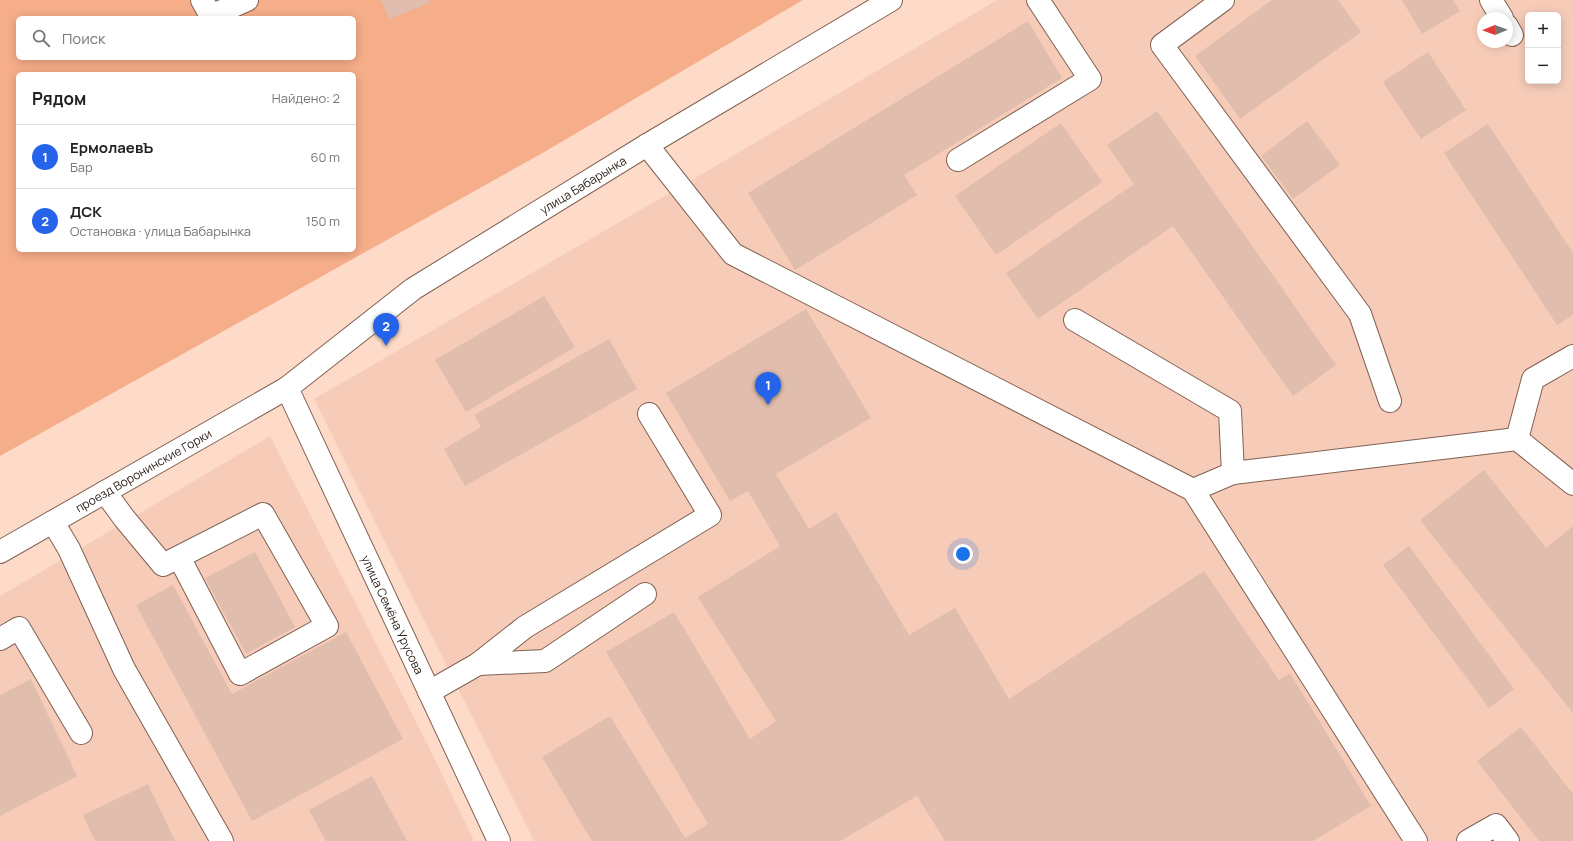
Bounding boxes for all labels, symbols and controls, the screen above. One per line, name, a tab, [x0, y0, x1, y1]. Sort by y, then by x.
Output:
north arrow	[1477, 12, 1513, 48]
map controls	[1525, 12, 1561, 84]
button: +	[1525, 12, 1561, 48]
search box	[16, 16, 356, 60]
icon: search	[30, 27, 52, 49]
text: Поиск	[62, 28, 106, 49]
button: −	[1525, 48, 1561, 84]
text: Рядом	[32, 87, 86, 110]
text: Найдено: 2	[272, 89, 340, 107]
text: ЕрмолаевЪ	[70, 137, 153, 158]
text: 1	[42, 148, 48, 166]
text: 60 m	[310, 148, 340, 166]
street label: улица Бабарынка	[536, 151, 629, 218]
text: Бар	[70, 158, 93, 176]
text: ДСК	[70, 201, 102, 222]
text: 2	[41, 212, 49, 230]
text: 150 m	[306, 212, 340, 230]
text: Остановка · улица Бабарынка	[70, 222, 251, 240]
pin: 2	[373, 313, 399, 346]
pin: 1	[755, 372, 781, 405]
street label: проезд Воронинские Горки	[72, 424, 215, 516]
your location	[953, 544, 973, 564]
street label: улица Семёна Урусова	[358, 552, 428, 677]

